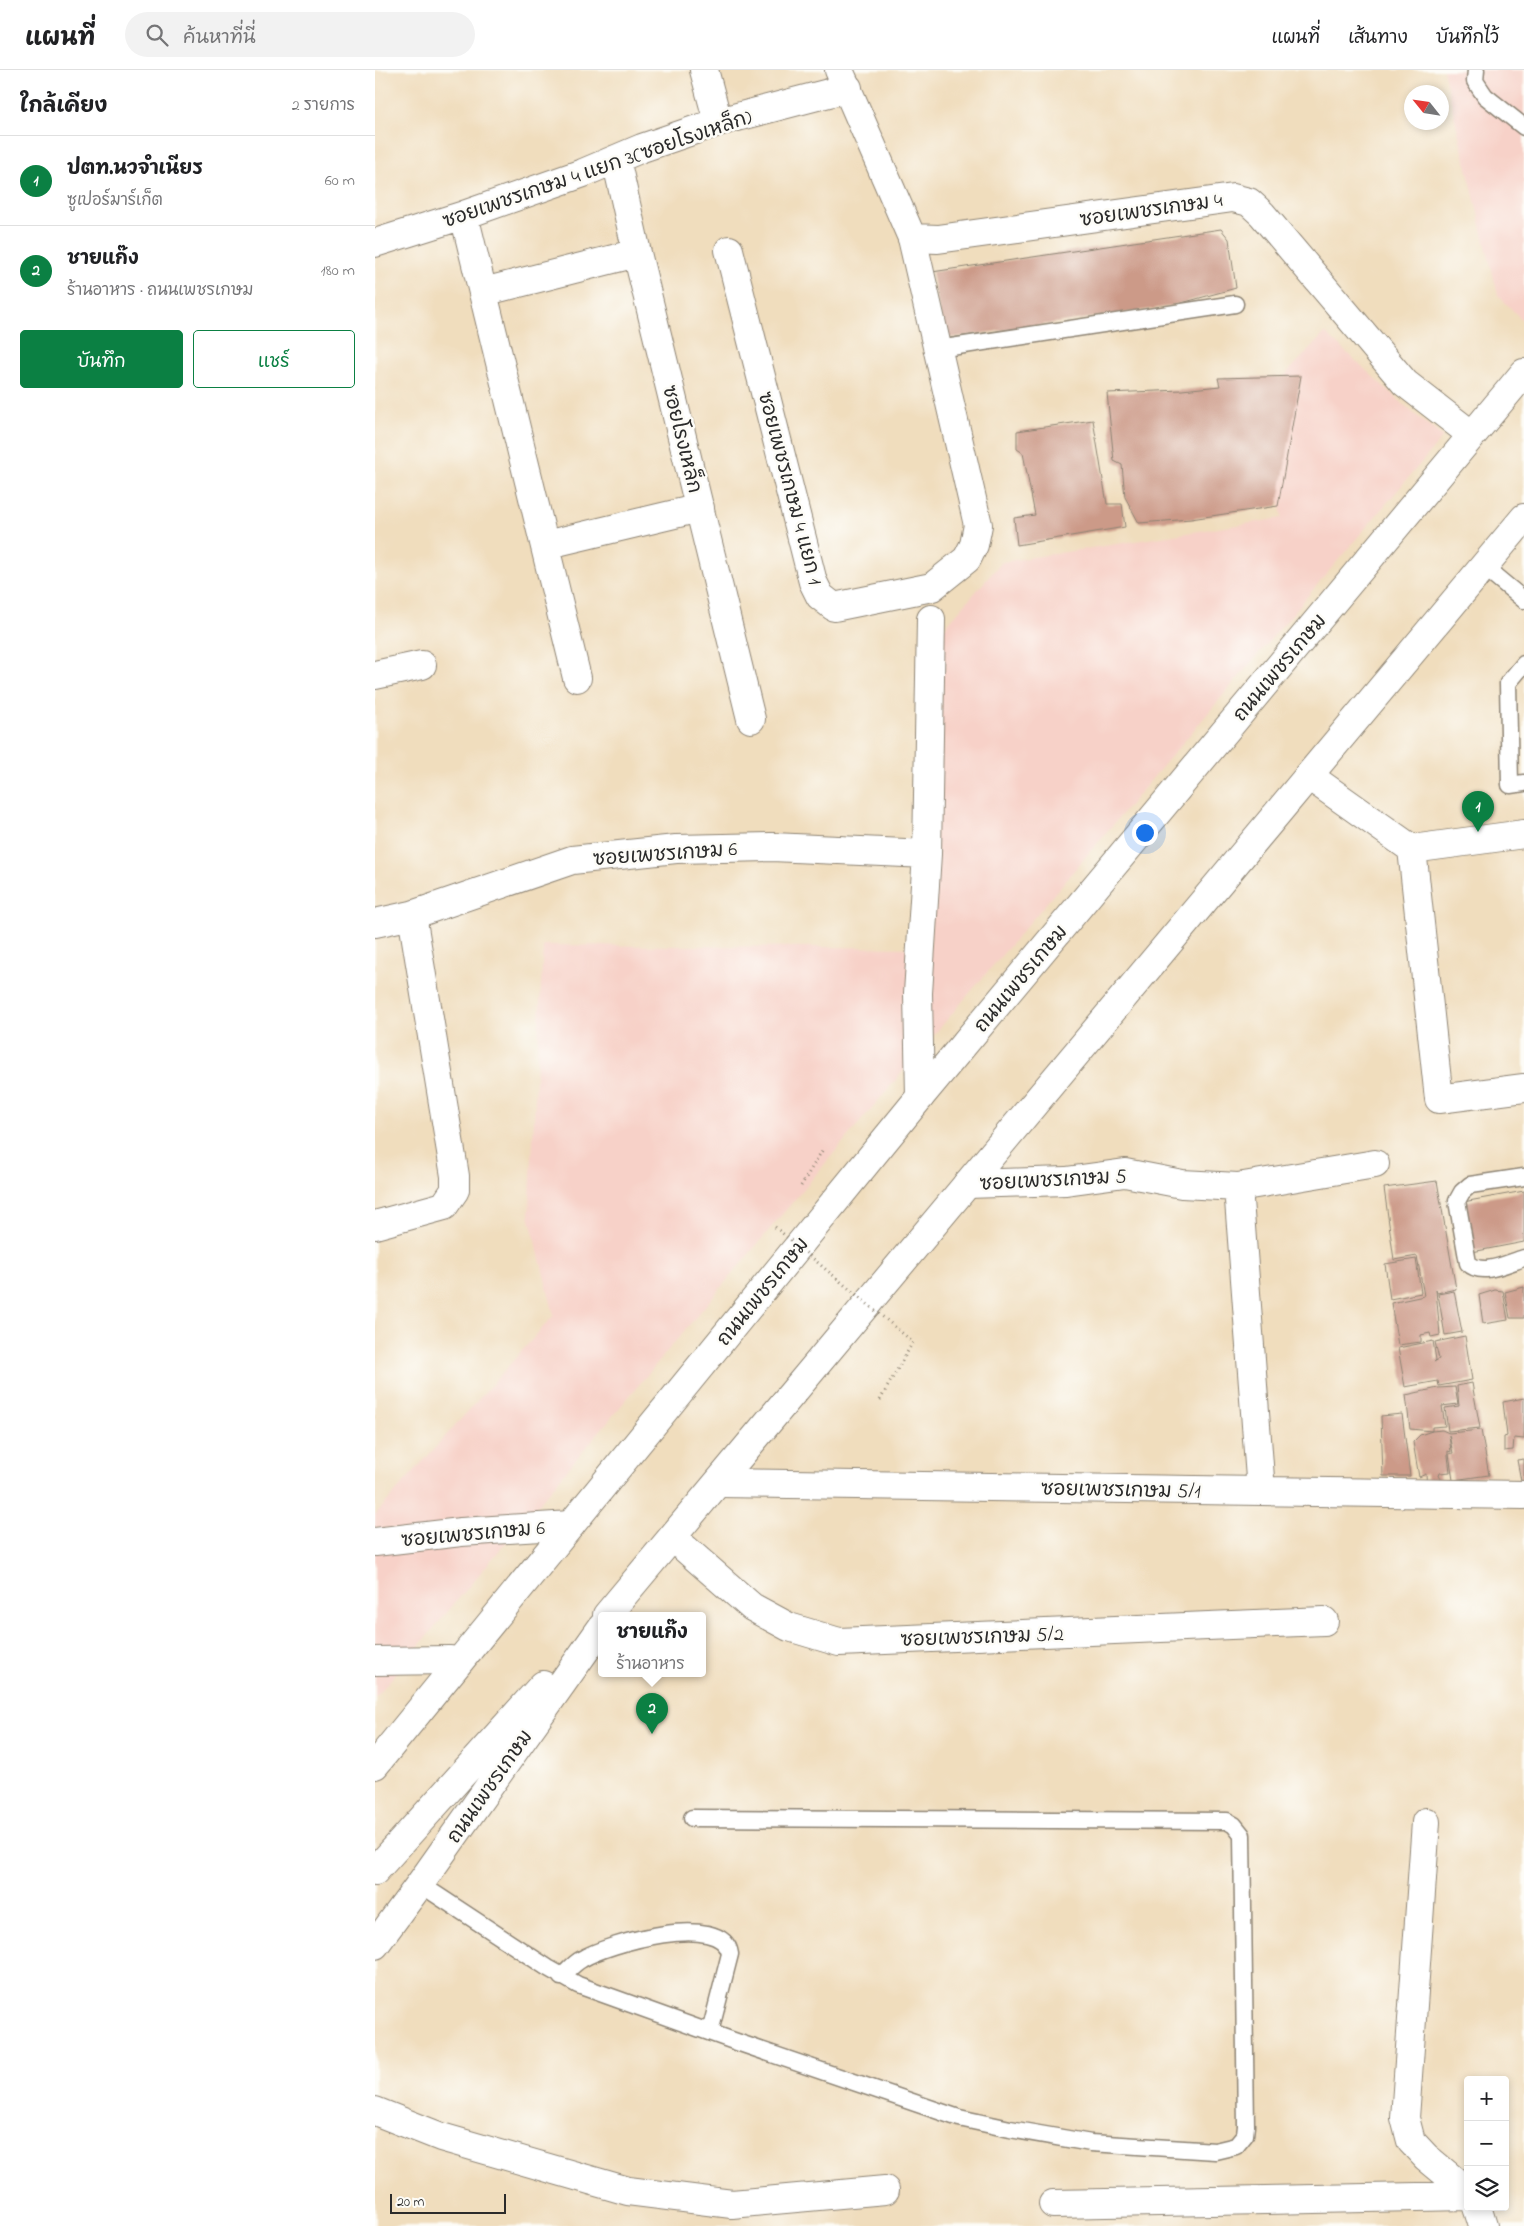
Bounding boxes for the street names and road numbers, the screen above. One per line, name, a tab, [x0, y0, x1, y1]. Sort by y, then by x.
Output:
street label: ซอยเพชรเกษม 4 แยก 3(ซอยโรงเหล็ก)	[439, 103, 757, 237]
street label: ซอยเพชรเกษม 4	[1078, 187, 1225, 236]
street label: ซอยโรงเหล็ก	[653, 382, 709, 497]
street label: ซอยเพชรเกษม 4 แยก 1	[749, 389, 828, 589]
street label: ถนนเพชรเกษม	[1227, 608, 1335, 729]
street label: ซอยเพชรเกษม 6	[592, 836, 738, 875]
street label: ถนนเพชรเกษม	[968, 919, 1076, 1040]
street label: ซอยเพชรเกษม 5	[979, 1163, 1127, 1200]
street label: ถนนเพชรเกษม	[711, 1232, 817, 1353]
street label: ซอยเพชรเกษม 5/1	[1041, 1476, 1201, 1507]
street label: ซอยเพชรเกษม 6	[400, 1515, 547, 1556]
street label: ซอยเพชรเกษม 5/2	[900, 1621, 1064, 1656]
street label: ถนนเพชรเกษม	[441, 1725, 541, 1850]

